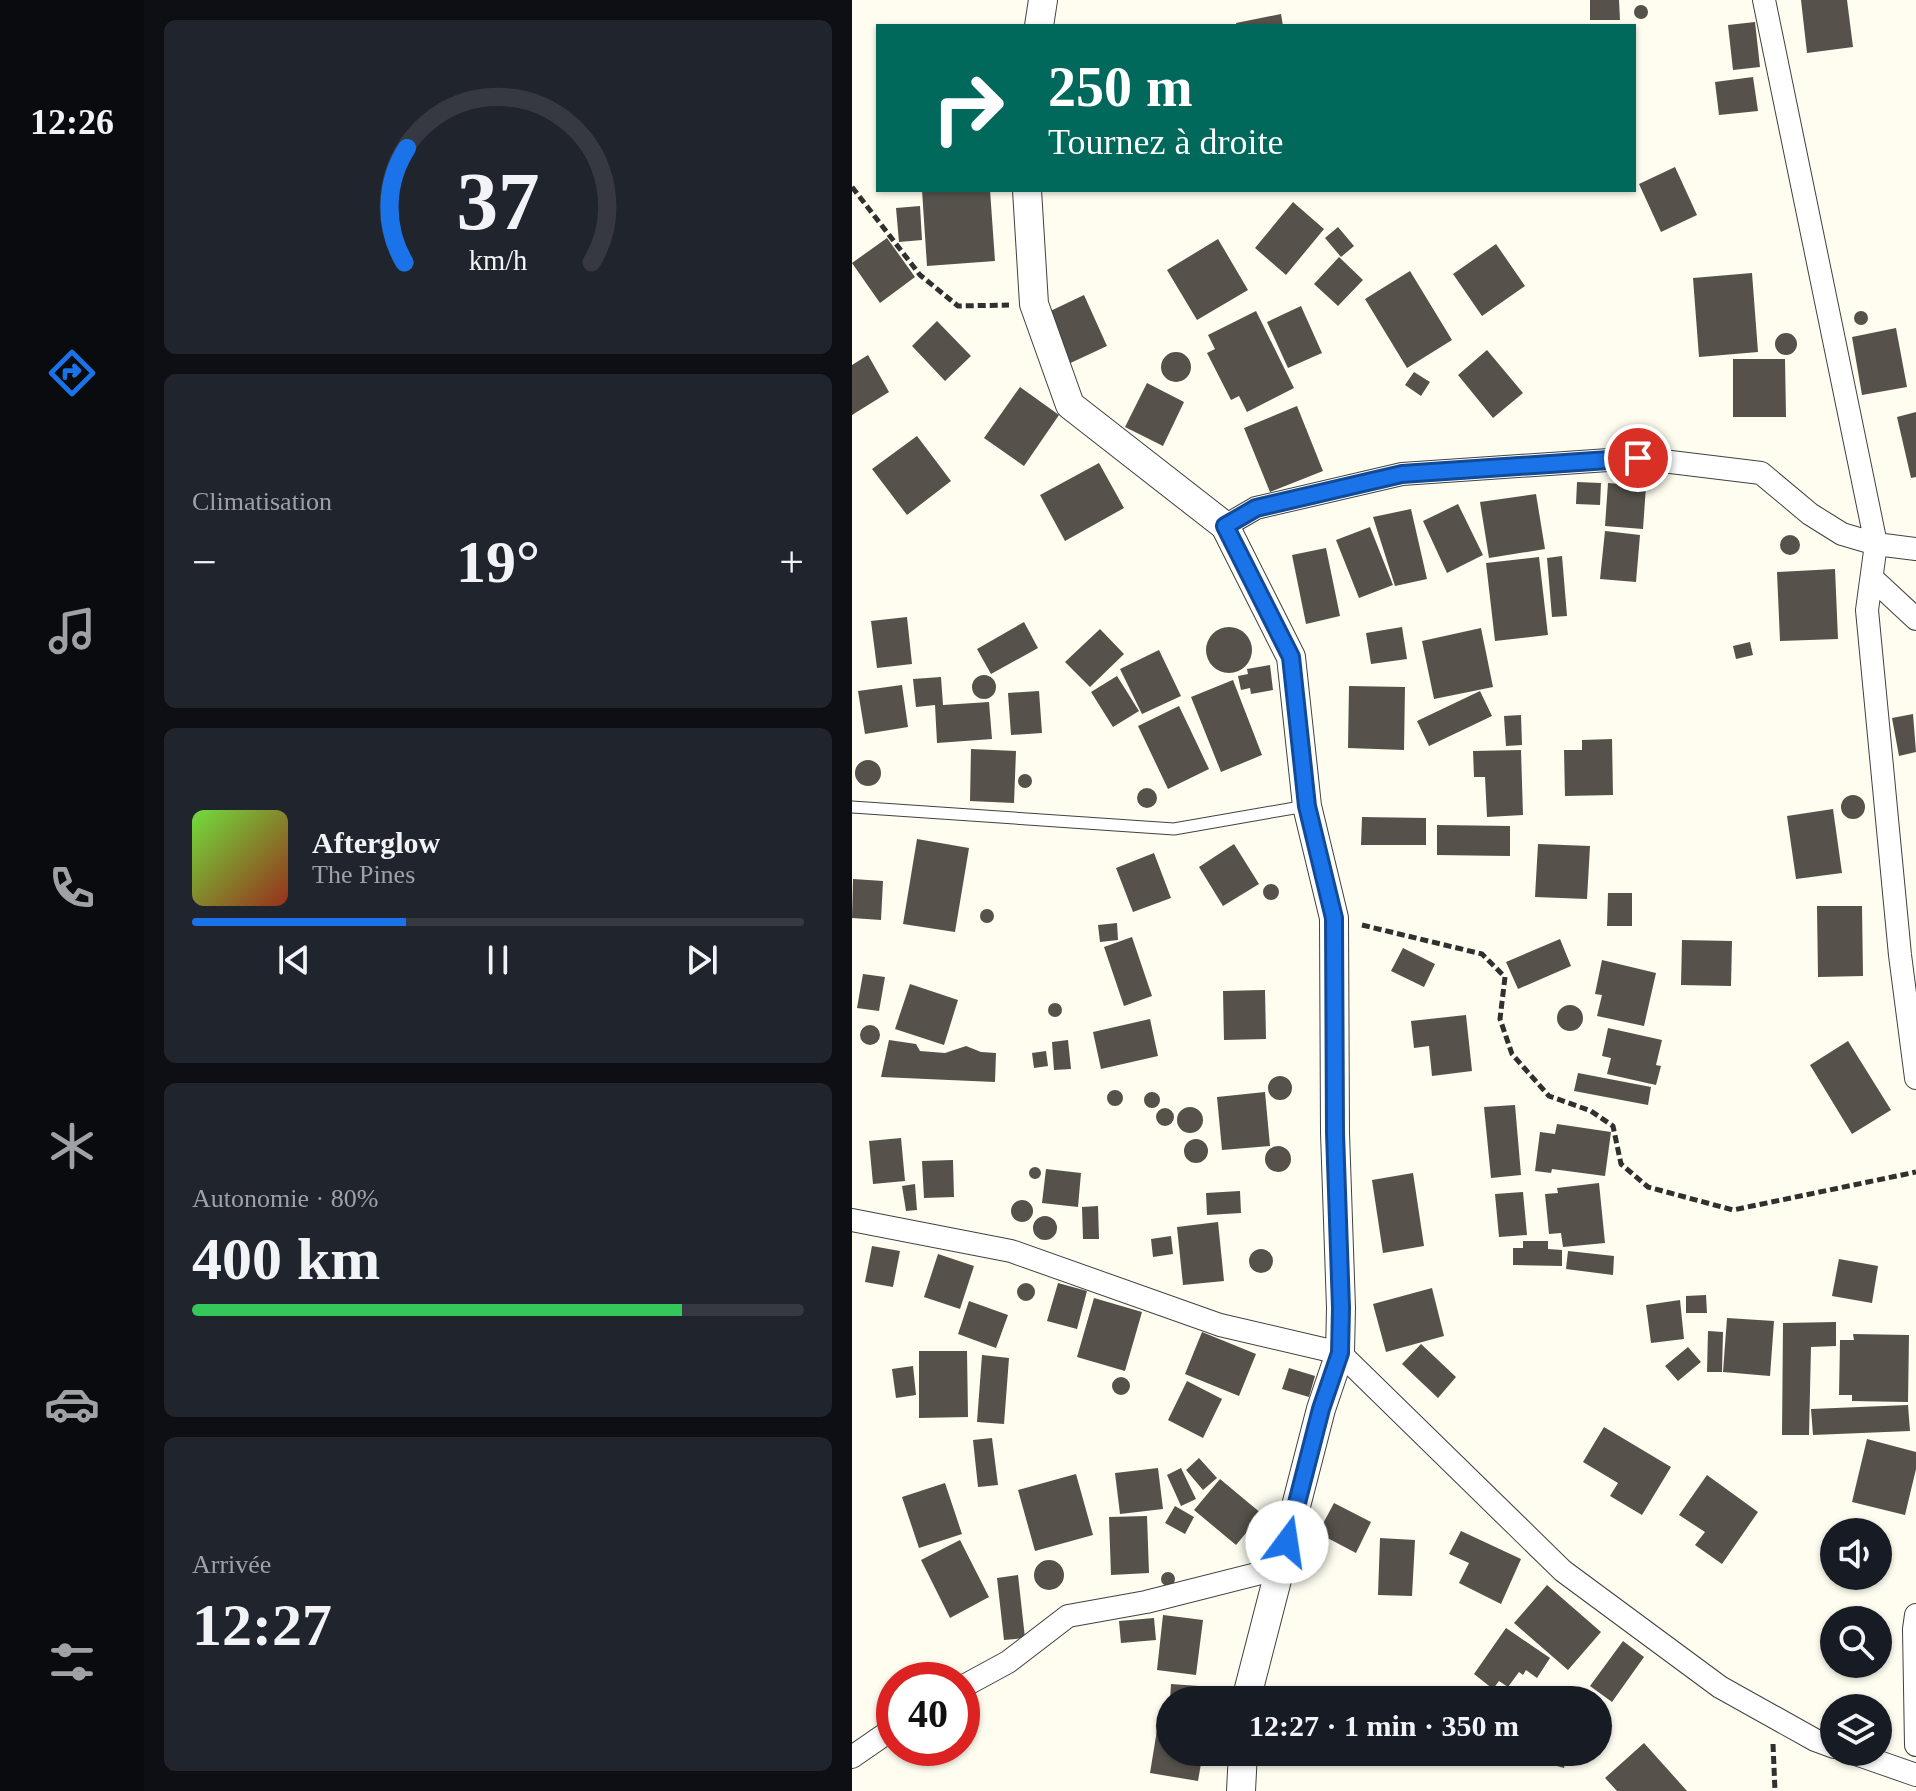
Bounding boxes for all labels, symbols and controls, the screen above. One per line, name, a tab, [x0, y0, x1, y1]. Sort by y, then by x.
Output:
icon: right	[916, 56, 1020, 160]
text: 250 m	[1048, 56, 1193, 118]
text: 12:26	[30, 102, 114, 142]
text: Tournez à droite	[1048, 122, 1283, 162]
text: 37	[456, 155, 540, 247]
text: km/h	[469, 245, 527, 276]
icon: directions	[44, 345, 100, 401]
pin	[1604, 424, 1672, 492]
icon: arrive	[1616, 436, 1660, 480]
text: Climatisation	[192, 487, 332, 516]
text: 19°	[456, 529, 540, 595]
text: −	[192, 538, 217, 587]
text: +	[779, 538, 804, 587]
icon: music	[44, 603, 100, 659]
text: Afterglow	[312, 826, 440, 859]
icon: phone	[44, 860, 100, 916]
text: The Pines	[312, 860, 415, 889]
icon: previous	[272, 938, 316, 982]
icon: pause	[476, 938, 520, 982]
icon: next	[680, 938, 724, 982]
icon: climate	[44, 1118, 100, 1174]
text: Autonomie · 80%	[192, 1184, 378, 1213]
text: 400 km	[192, 1226, 380, 1292]
icon: car	[44, 1376, 100, 1432]
position arrow	[1245, 1500, 1329, 1584]
map controls	[1820, 1518, 1892, 1766]
button: sound	[1820, 1518, 1892, 1590]
text: Arrivée	[192, 1550, 271, 1579]
text: 12:27	[192, 1592, 332, 1658]
button: search	[1820, 1606, 1892, 1678]
icon: filters	[44, 1634, 100, 1690]
speed limit sign: 40	[876, 1662, 980, 1766]
button: layers	[1820, 1694, 1892, 1766]
text: 12:27 · 1 min · 350 m	[1249, 1709, 1519, 1742]

